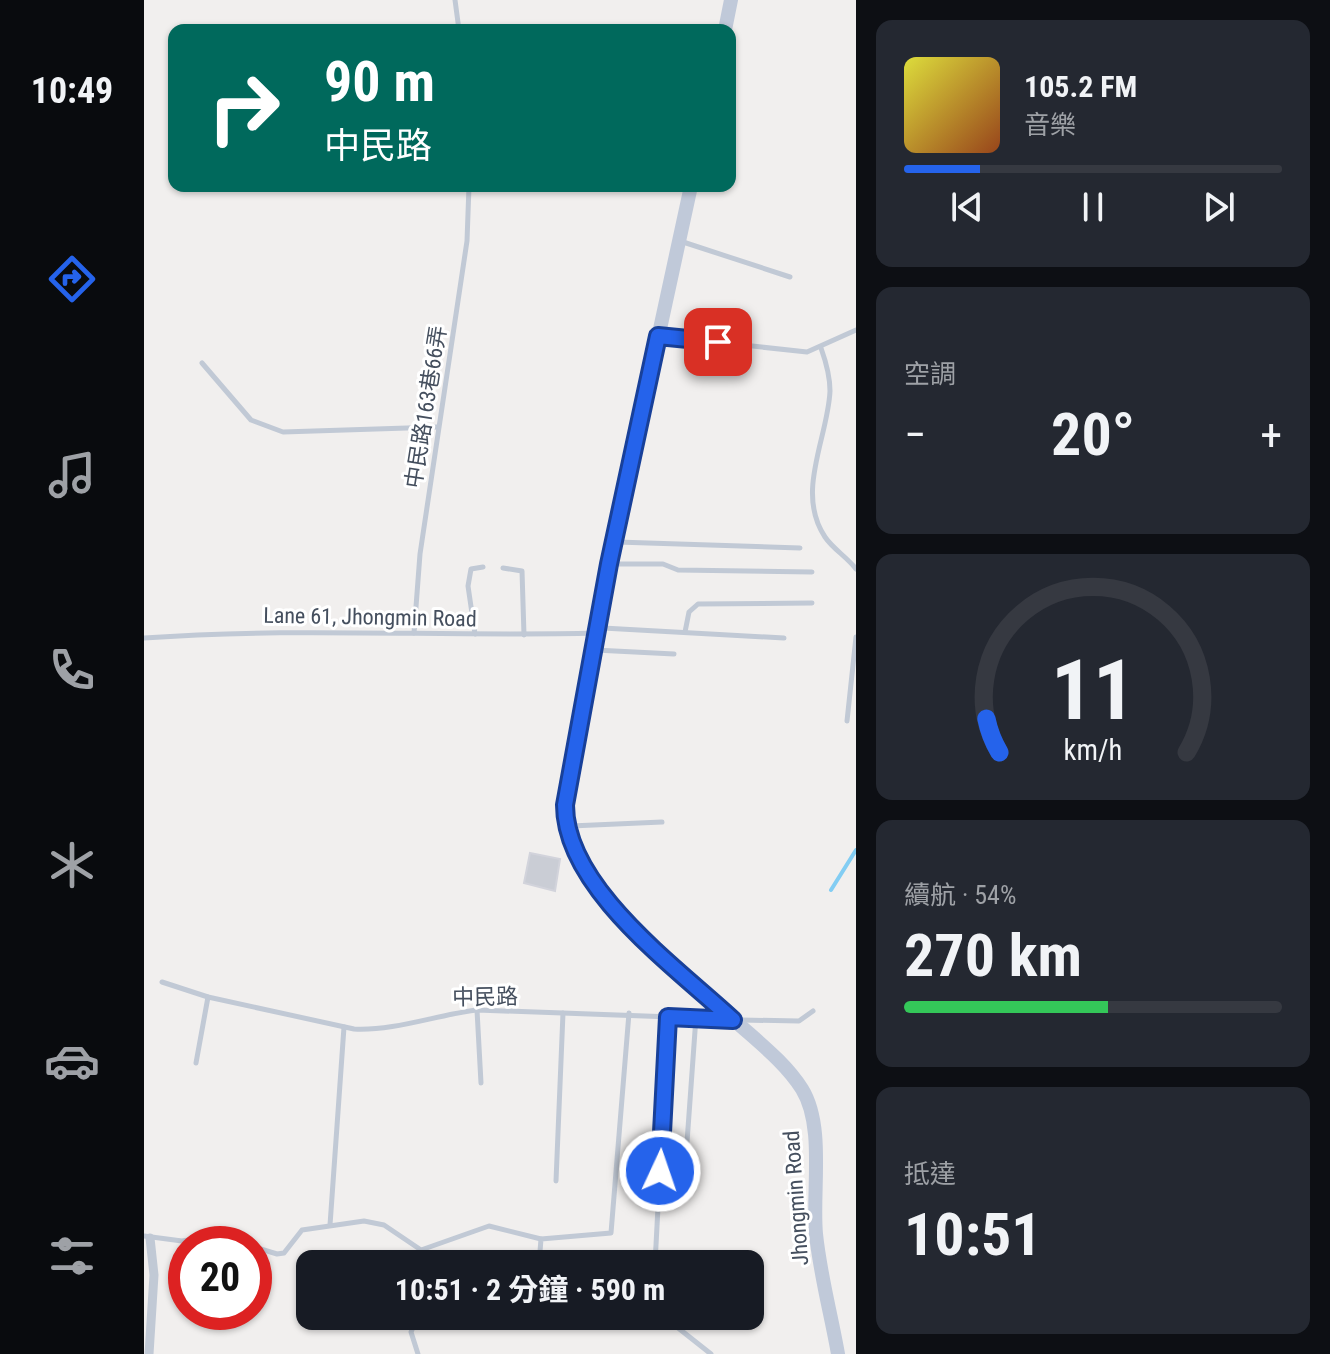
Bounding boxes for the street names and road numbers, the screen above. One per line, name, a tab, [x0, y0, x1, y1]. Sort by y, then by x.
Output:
street label: 中民路163巷66弄	[401, 324, 451, 490]
street label: Lane 61, Jhongmin Road	[263, 603, 477, 631]
street label: 中民路	[452, 984, 518, 1010]
street label: Jhongmin Road	[779, 1130, 813, 1266]

